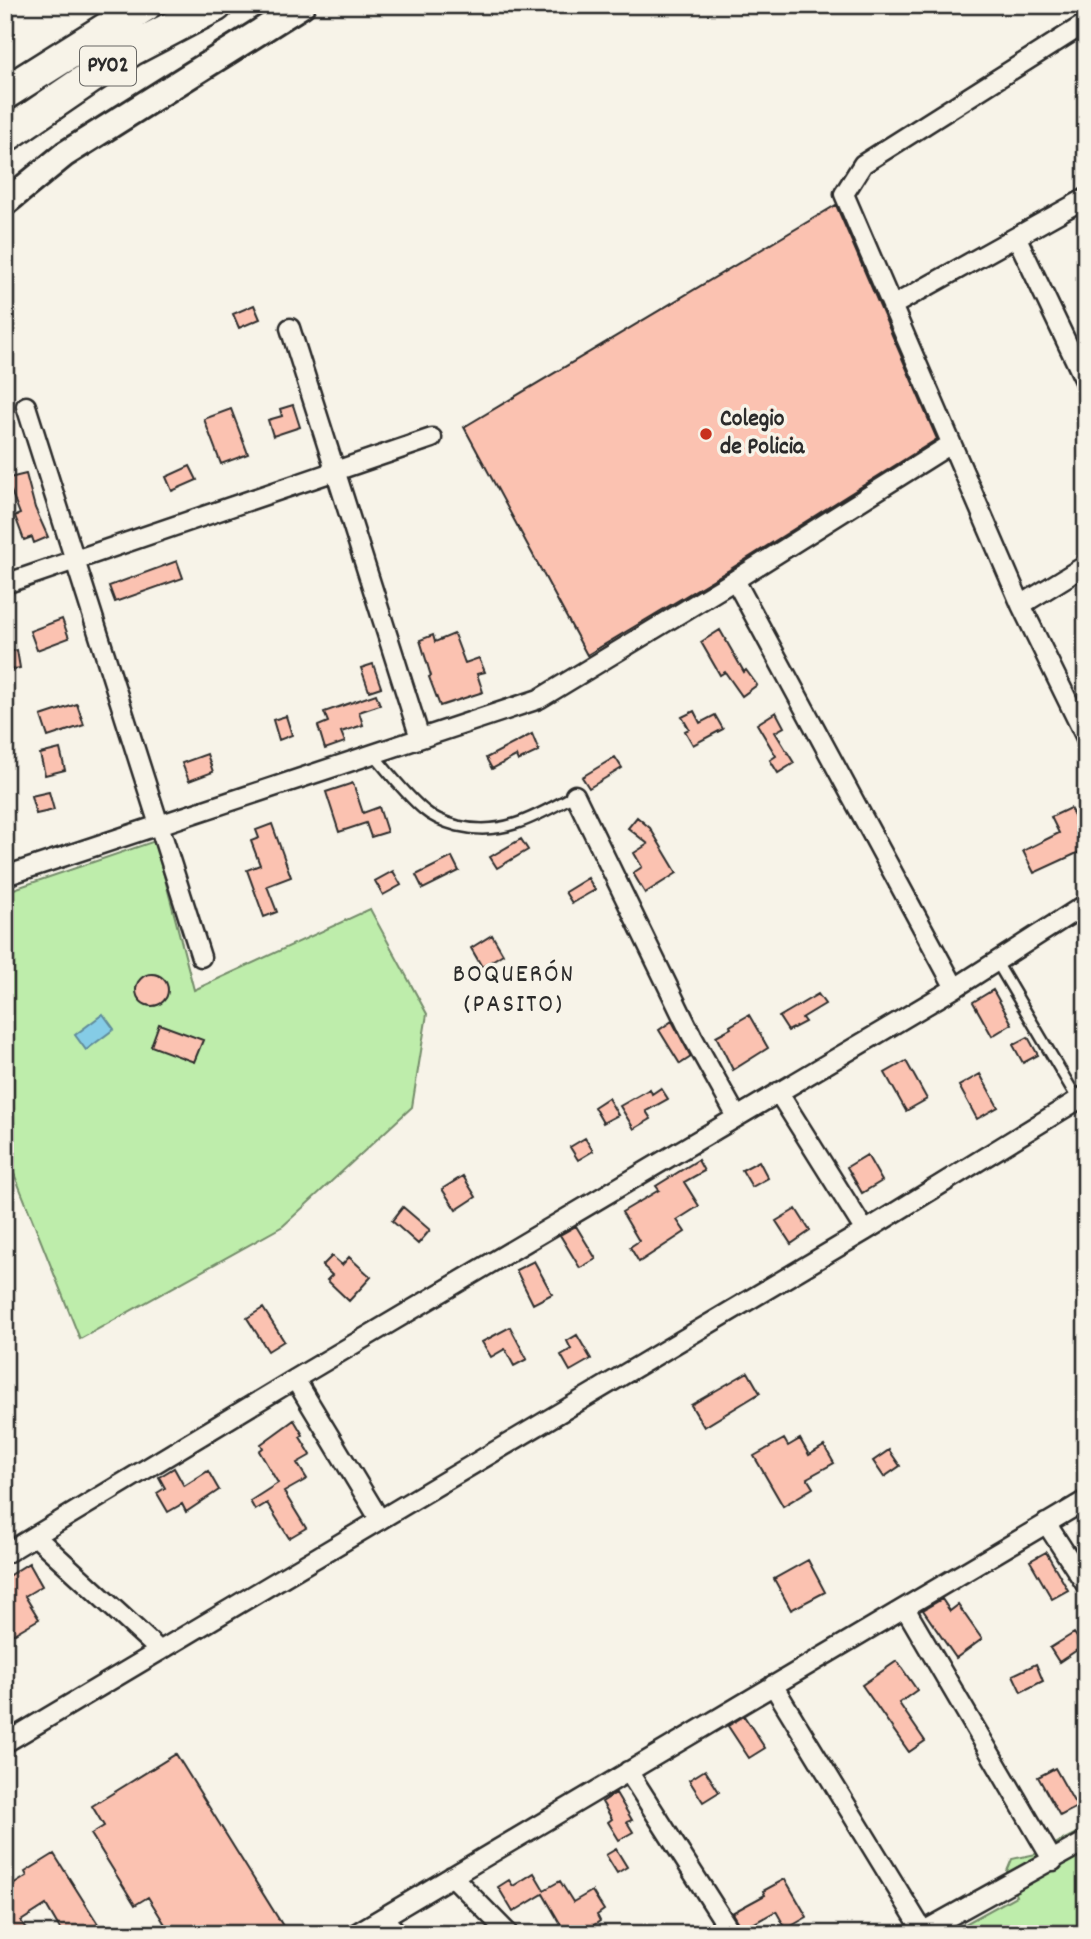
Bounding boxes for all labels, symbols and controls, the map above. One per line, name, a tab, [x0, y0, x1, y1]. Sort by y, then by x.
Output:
road number: PY02	[80, 46, 136, 86]
place label: Colegio de Policia	[720, 403, 805, 465]
marker: Colegio de Policia	[698, 426, 714, 442]
district label: BOQUERÓN (PASITO)	[453, 957, 575, 1024]

